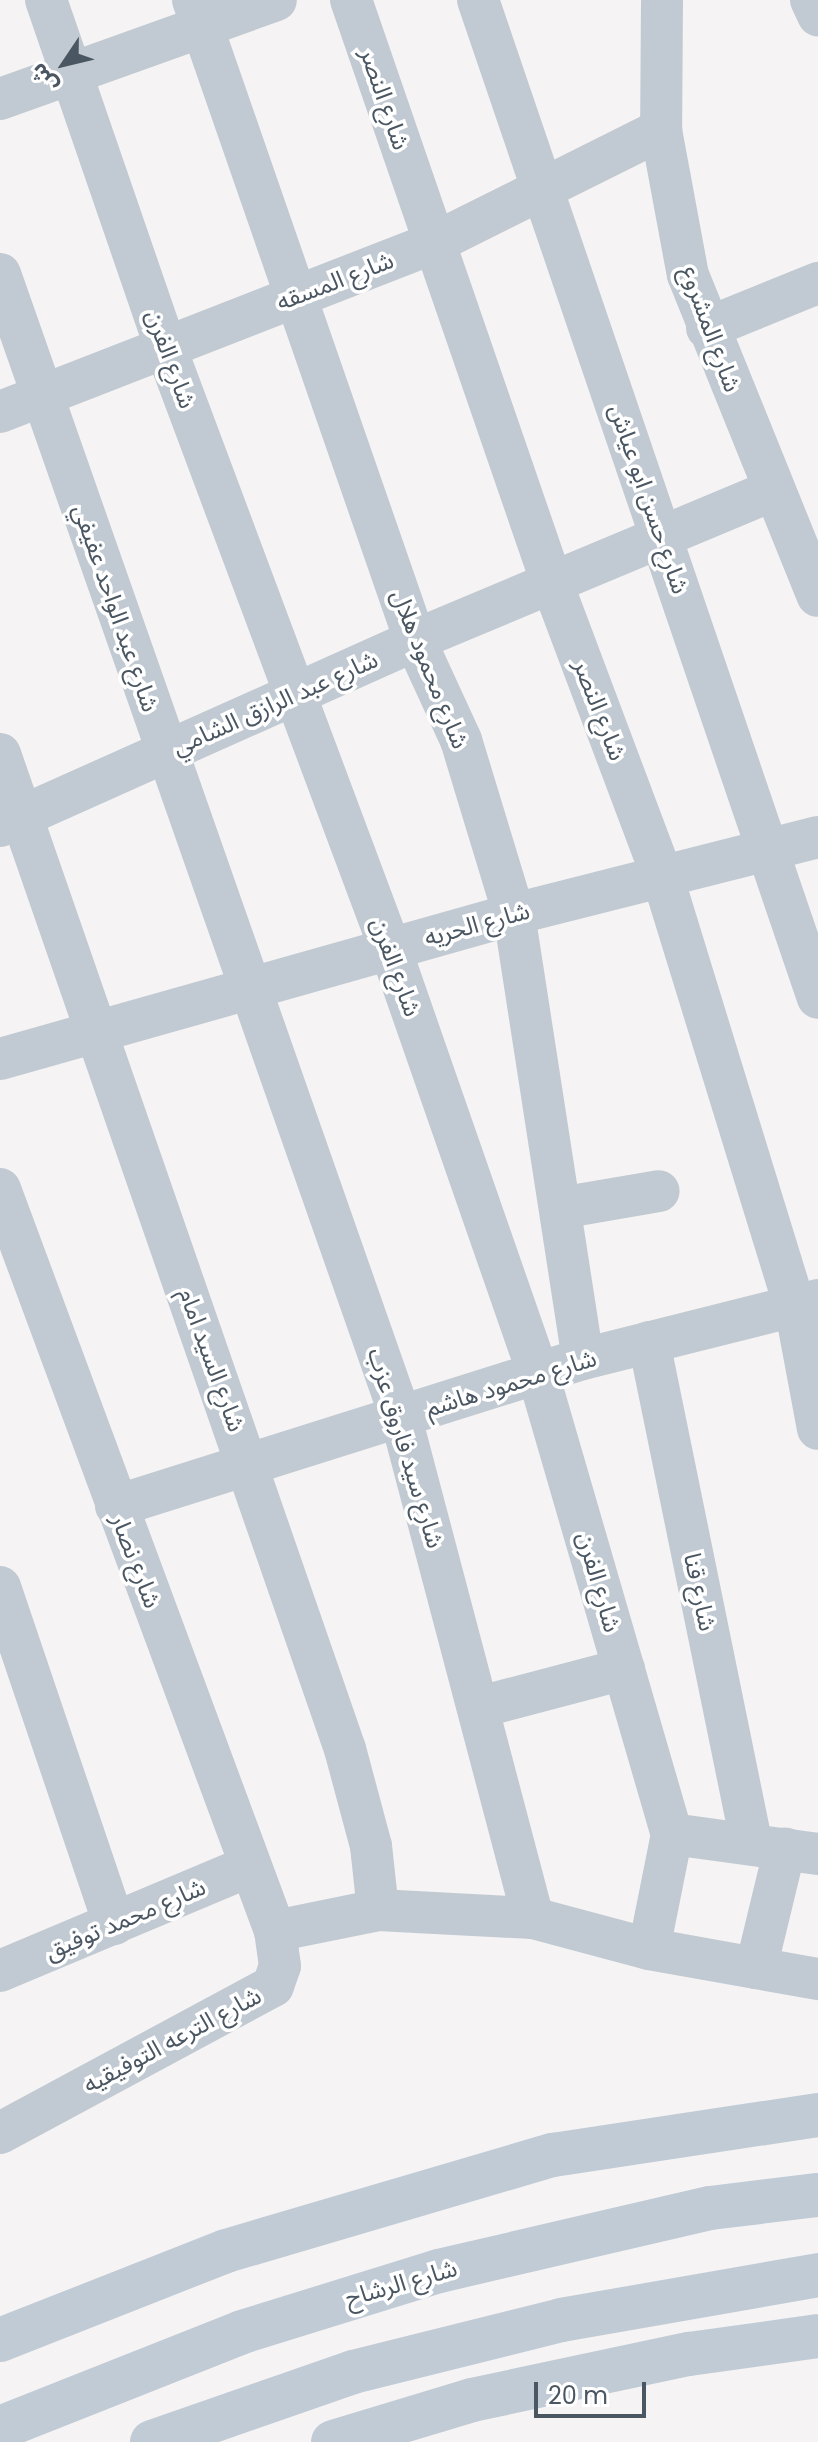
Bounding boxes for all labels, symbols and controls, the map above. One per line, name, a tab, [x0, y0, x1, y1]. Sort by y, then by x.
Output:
north arrow	[24, 24, 104, 104]
street label: شارع النصر	[354, 44, 416, 154]
text: ش	[23, 57, 65, 99]
street label: شارع المسقه	[272, 246, 398, 316]
street label: شارع المشروع	[675, 262, 747, 396]
street label: شارع الفرن	[140, 306, 202, 412]
street label: شارع حسن ابو عياش	[603, 400, 695, 598]
street label: شارع عبد الواحد عفيفي	[67, 501, 165, 715]
street label: شارع محمود هلال	[385, 585, 475, 753]
street label: شارع عبد الرازق الشامي	[168, 645, 382, 761]
street label: شارع النصر	[568, 656, 632, 764]
street label: شارع الحريه	[421, 896, 533, 952]
street label: شارع الفرن	[365, 914, 427, 1020]
street label: شارع السيد امام	[173, 1284, 251, 1436]
street label: شارع محمود هاشم	[422, 1343, 600, 1423]
street label: شارع سيد فاروق عزب	[362, 1344, 450, 1552]
street label: شارع نصار	[105, 1510, 167, 1612]
street label: شارع الفرن	[571, 1529, 627, 1635]
street label: شارع قنا	[678, 1550, 722, 1634]
street label: شارع محمد توفيق	[40, 1872, 210, 1966]
street label: شارع الترعه التوفيقيه	[78, 1981, 266, 2099]
street label: شارع الرشاح	[342, 2253, 460, 2313]
scale bar	[538, 2366, 650, 2416]
text: 20 m	[548, 2379, 608, 2412]

